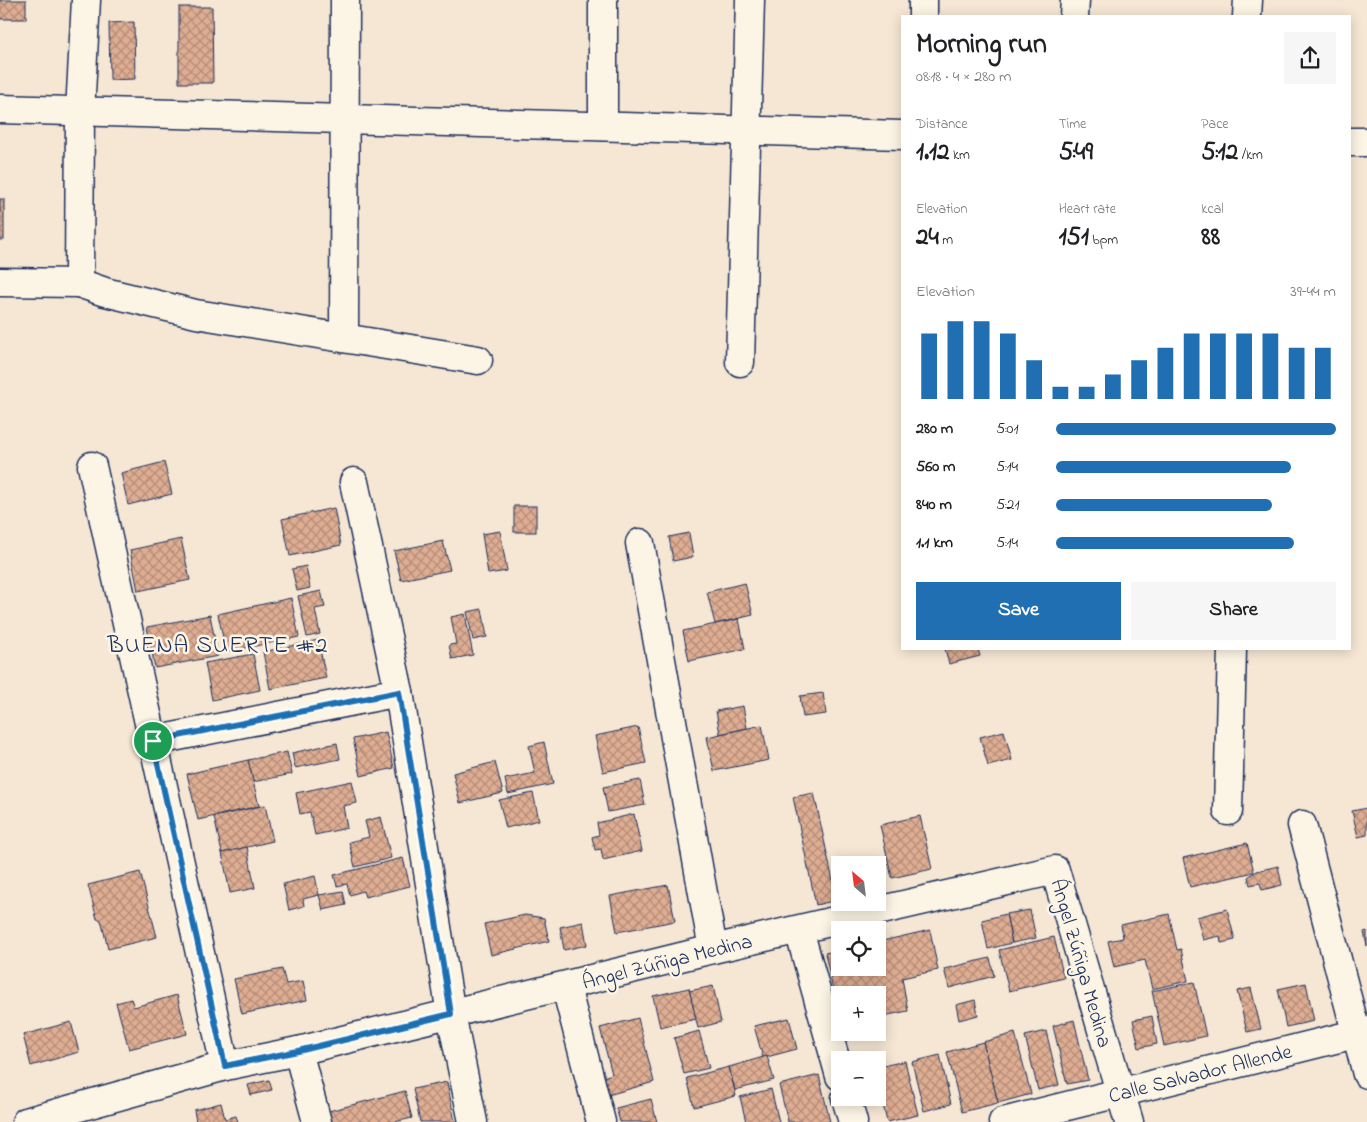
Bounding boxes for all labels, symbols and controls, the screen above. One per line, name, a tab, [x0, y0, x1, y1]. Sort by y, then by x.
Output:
text: Morning run	[916, 25, 1047, 66]
button: share	[1284, 32, 1336, 84]
text: 08:18 · 4 × 280 m	[916, 65, 1011, 89]
text: Distance	[916, 114, 968, 135]
text: Time	[1059, 114, 1086, 135]
text: Pace	[1201, 114, 1229, 135]
text: 1.12	[916, 135, 949, 171]
text: 5:49	[1059, 135, 1093, 171]
text: 5:12	[1201, 135, 1238, 171]
text: km	[949, 145, 970, 166]
text: /km	[1238, 145, 1263, 166]
text: Elevation	[916, 199, 967, 220]
text: Heart rate	[1059, 199, 1116, 220]
text: kcal	[1201, 199, 1224, 220]
text: 24	[916, 220, 939, 256]
text: 151	[1059, 220, 1089, 256]
text: 88	[1201, 220, 1220, 256]
text: m	[939, 230, 953, 251]
text: bpm	[1089, 230, 1118, 251]
text: Elevation	[916, 280, 975, 304]
text: 39–44 m	[1290, 280, 1336, 304]
text: 280 m	[916, 417, 953, 441]
text: 5:01	[996, 417, 1019, 441]
text: 560 m	[916, 455, 956, 479]
text: 5:14	[996, 455, 1018, 479]
text: 840 m	[916, 493, 952, 517]
text: 5:21	[996, 493, 1020, 517]
text: 1.1 km	[916, 531, 953, 555]
text: 5:14	[996, 531, 1018, 555]
button: Save	[916, 582, 1121, 640]
button: Share	[1131, 582, 1336, 640]
district label: BUENA SUERTE #2	[107, 629, 328, 664]
pin	[132, 720, 174, 762]
icon: arrive	[139, 727, 167, 755]
north arrow	[831, 856, 886, 911]
map controls	[831, 856, 886, 1106]
street label: Ángel Zúñiga Medina	[1040, 875, 1119, 1052]
button: locate	[831, 921, 886, 976]
street label: Ángel Zúñiga Medina	[579, 926, 756, 1001]
button: +	[831, 986, 886, 1041]
street label: Calle Salvador Allende	[1106, 1038, 1296, 1112]
button: −	[831, 1051, 886, 1106]

